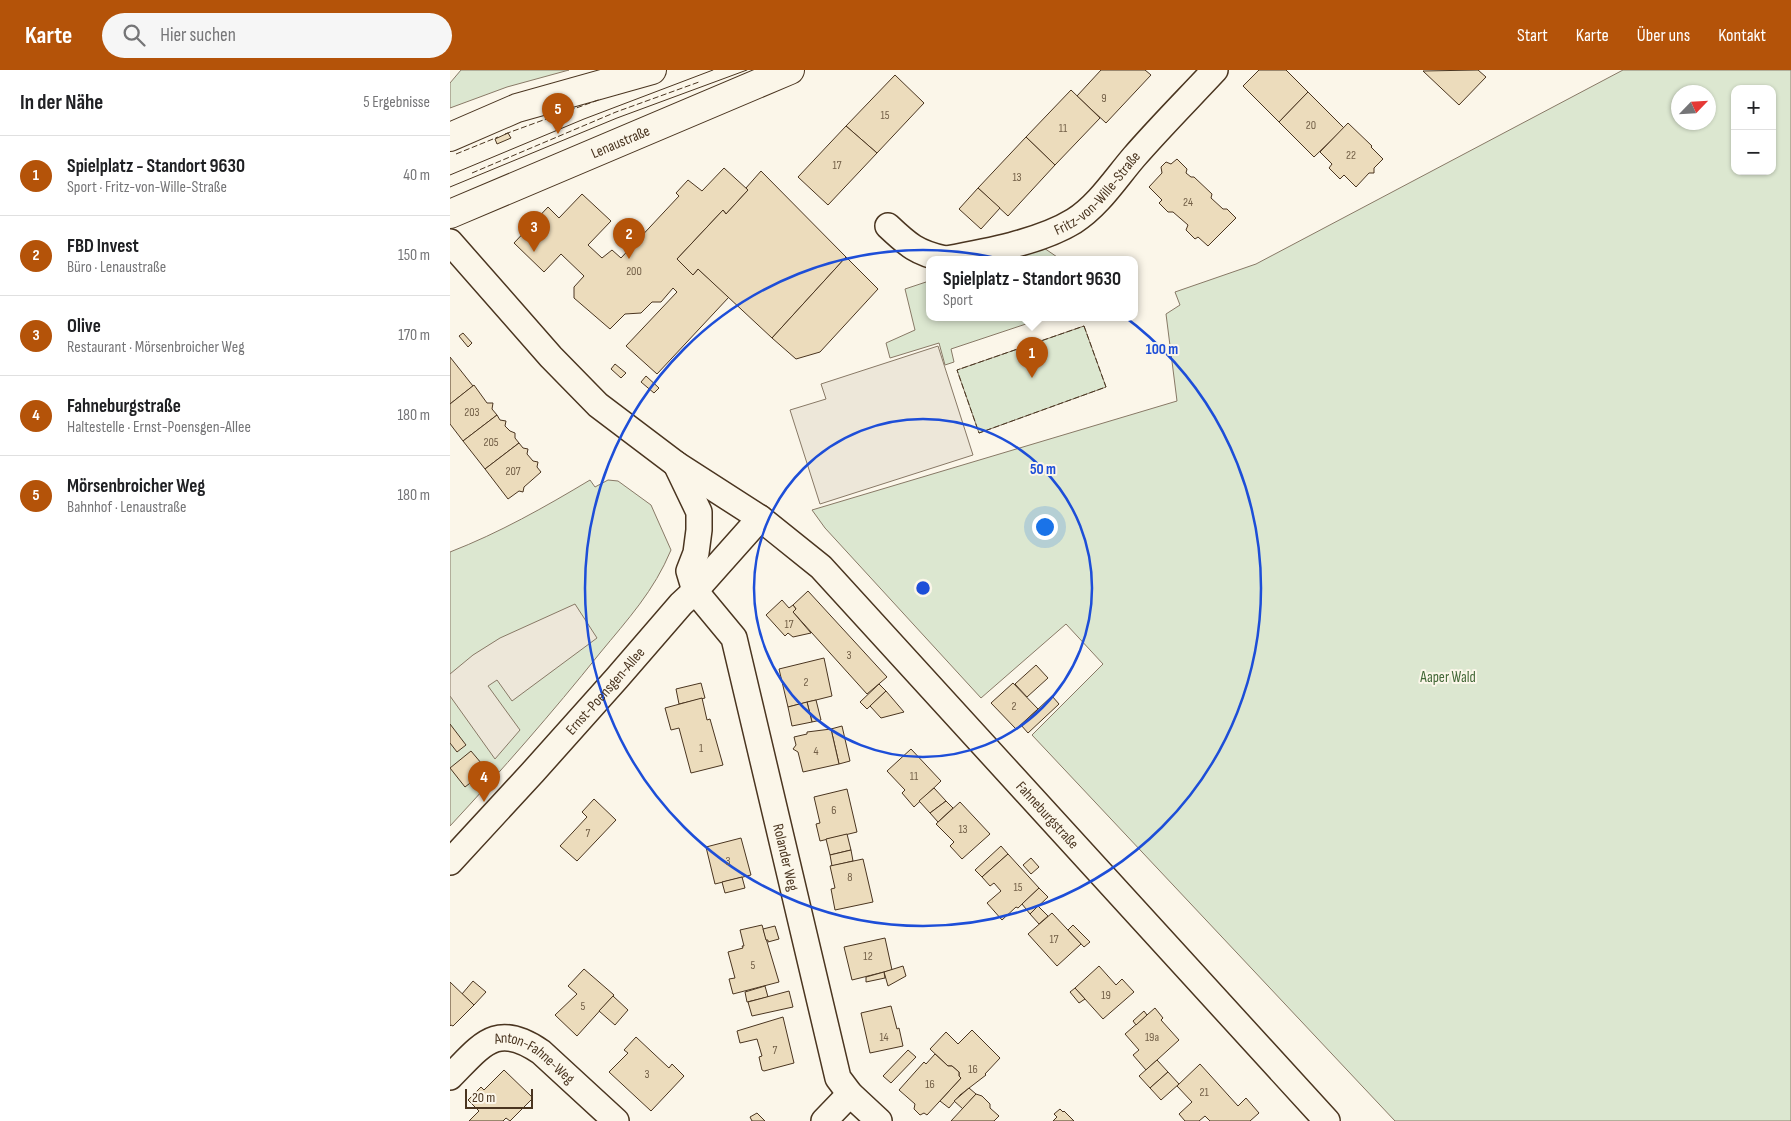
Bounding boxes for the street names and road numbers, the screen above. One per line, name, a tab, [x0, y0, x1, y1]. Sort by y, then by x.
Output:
street label: Lenaustraße	[588, 121, 653, 163]
street label: Fritz-von-Wille-Straße	[1051, 147, 1145, 240]
street label: Ernst-Poensgen-Allee	[562, 644, 649, 739]
street label: Fahneburgstraße	[1012, 778, 1083, 853]
street label: Rolander Weg	[768, 822, 802, 893]
street label: Anton-Fahne-Weg	[491, 1029, 578, 1088]

